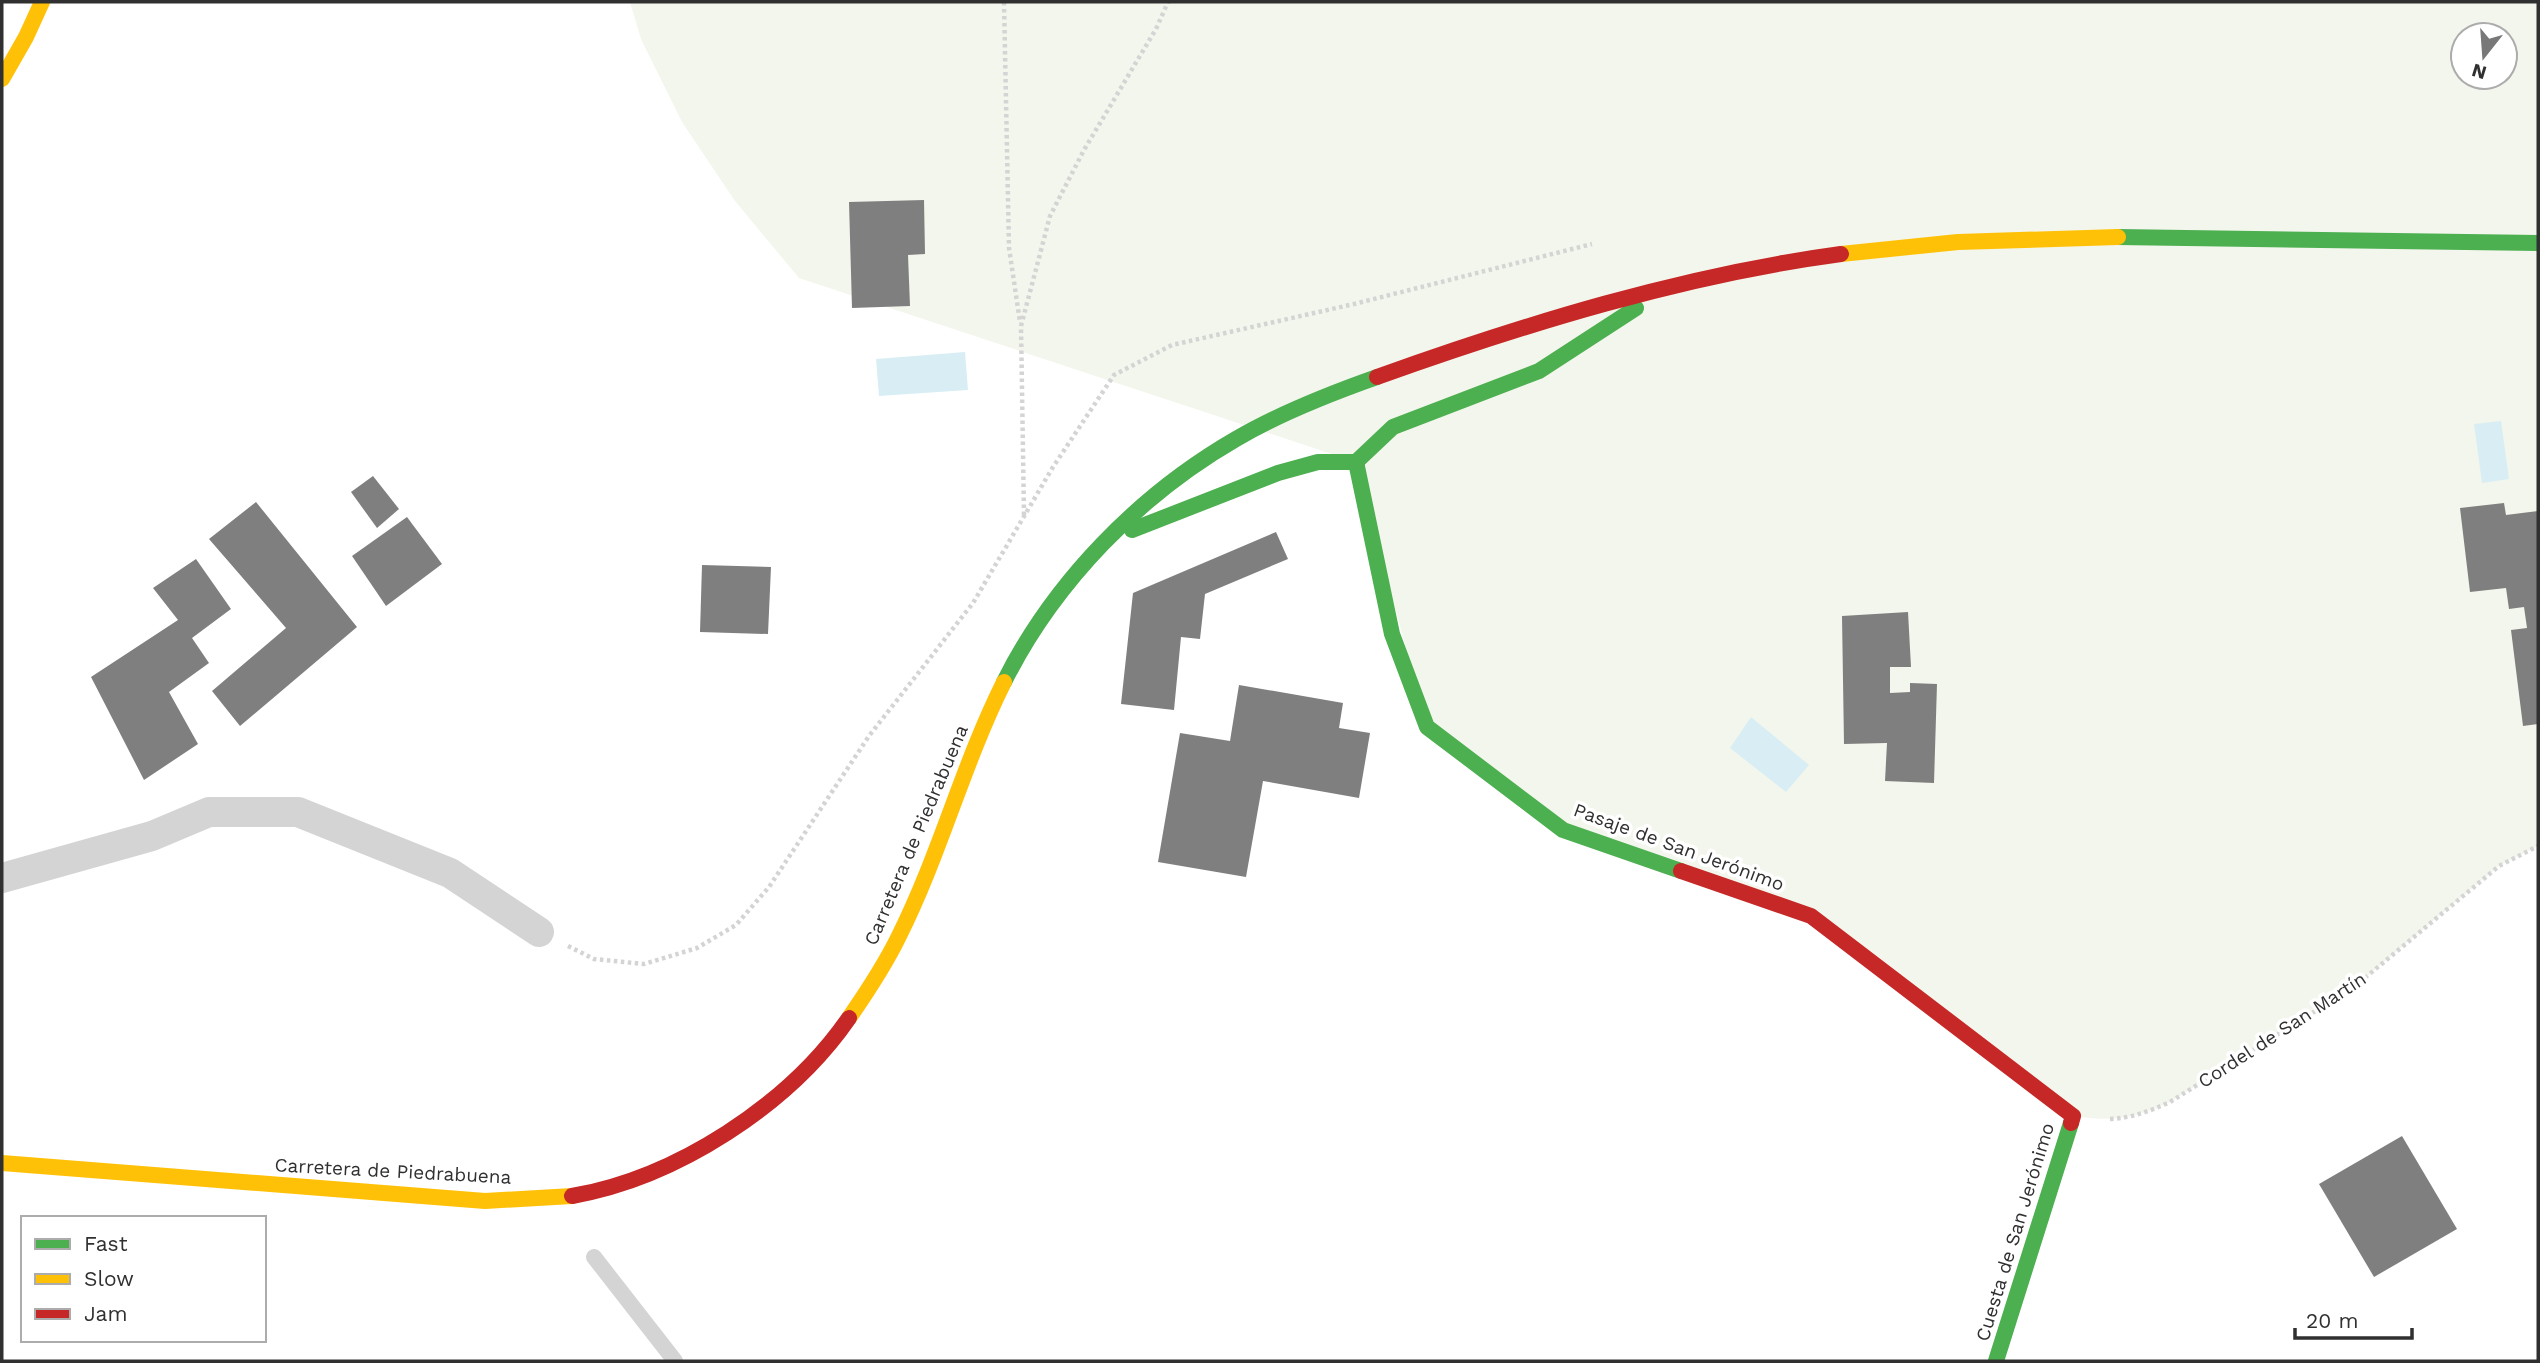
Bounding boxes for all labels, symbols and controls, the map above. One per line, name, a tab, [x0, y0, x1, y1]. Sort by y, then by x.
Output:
north arrow	[2449, 21, 2519, 91]
text: N	[2469, 59, 2489, 85]
street label: Carretera de Piedrabuena	[859, 721, 973, 949]
street label: Pasaje de San Jerónimo	[1571, 798, 1787, 896]
street label: Cordel de San Martín	[2194, 967, 2370, 1093]
street label: Cuesta de San Jerónimo	[1971, 1120, 2059, 1344]
street label: Carretera de Piedrabuena	[274, 1153, 512, 1189]
legend	[21, 1216, 266, 1342]
text: Fast	[84, 1231, 128, 1256]
text: Slow	[84, 1266, 134, 1291]
scale bar	[2295, 1296, 2412, 1340]
text: Jam	[84, 1301, 127, 1326]
text: 20 m	[2306, 1308, 2358, 1333]

